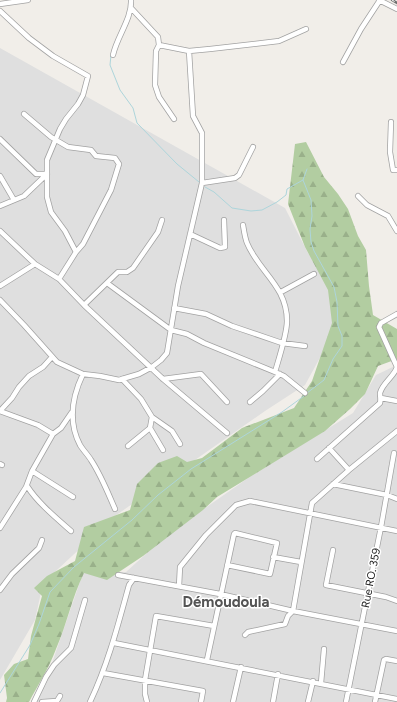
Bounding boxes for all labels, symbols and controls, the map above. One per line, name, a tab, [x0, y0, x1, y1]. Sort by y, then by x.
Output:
street label: Rue RO. 359	[359, 547, 383, 609]
district label: Démoudoula	[182, 593, 270, 611]

